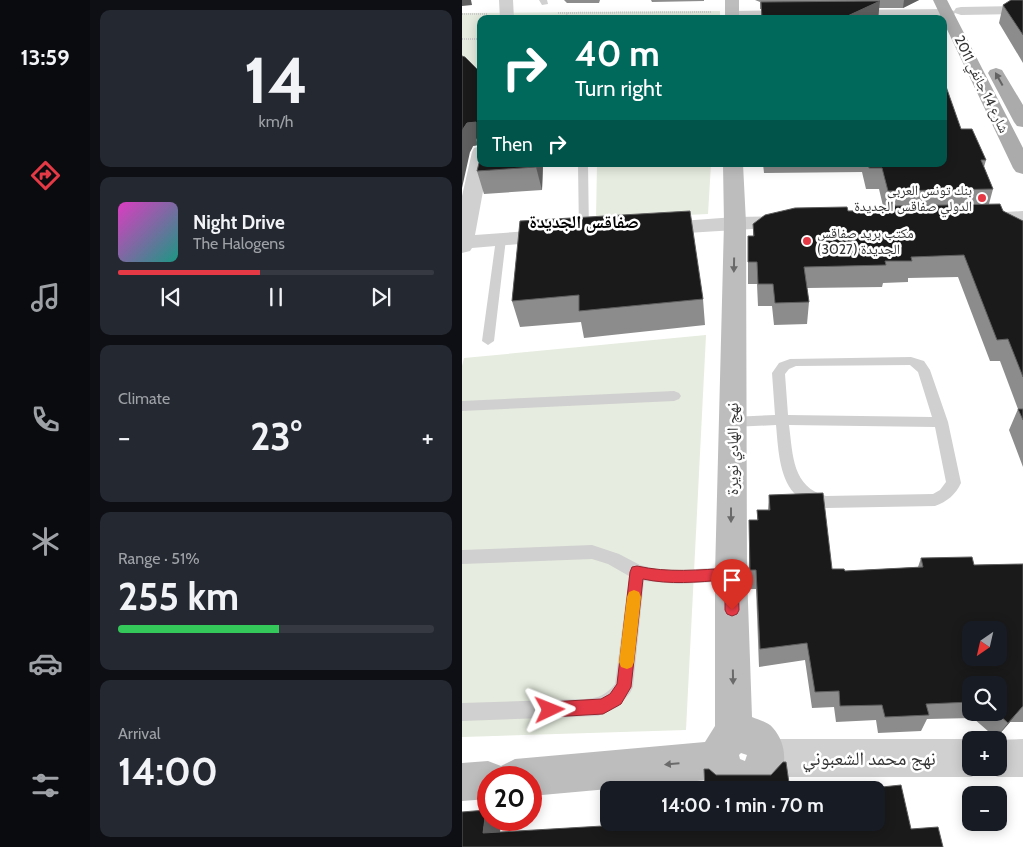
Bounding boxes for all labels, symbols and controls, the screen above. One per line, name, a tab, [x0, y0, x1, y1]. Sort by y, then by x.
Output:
text: 40 m	[575, 32, 660, 75]
street label: شارع 14 جانفي 2011	[948, 32, 1013, 137]
icon: right	[492, 35, 557, 100]
text: 14	[244, 40, 308, 119]
text: 13:59	[20, 44, 70, 71]
one-way arrow	[995, 72, 1003, 86]
text: Turn right	[575, 75, 662, 102]
text: km/h	[258, 112, 294, 131]
icon: right	[543, 130, 571, 158]
text: Then	[492, 133, 533, 156]
icon: directions	[28, 158, 63, 193]
place label: بنك تونس العربي الدولي صفاقس الجديدة	[854, 181, 972, 218]
marker: بنك تونس العربي الدولي صفاقس الجديدة	[976, 192, 988, 204]
text: Night Drive	[193, 211, 285, 234]
district label: صفاقس الجديدة	[529, 211, 639, 233]
place label: مكتب بريد صفاقس الجديدة (3027)	[817, 224, 914, 258]
text: The Halogens	[193, 234, 285, 253]
marker: مكتب بريد صفاقس الجديدة (3027)	[801, 235, 813, 247]
one-way arrow	[730, 257, 738, 273]
icon: music	[28, 280, 63, 315]
icon: previous	[157, 283, 185, 311]
icon: pause	[262, 283, 290, 311]
icon: next	[367, 283, 395, 311]
text: Climate	[118, 389, 170, 408]
icon: phone	[28, 402, 63, 437]
street label: نهج الهادي نويرة	[723, 403, 745, 495]
text: 23°	[250, 413, 302, 460]
text: −	[118, 420, 130, 454]
text: +	[422, 420, 434, 454]
one-way arrow	[727, 507, 735, 523]
icon: climate	[28, 524, 63, 559]
text: Range · 51%	[118, 549, 200, 568]
pin	[711, 559, 753, 610]
icon: arrive	[718, 566, 746, 594]
text: 255 km	[118, 573, 239, 620]
north arrow	[962, 621, 1007, 666]
map controls	[962, 621, 1007, 831]
icon: car	[28, 646, 63, 681]
one-way arrow	[729, 670, 737, 686]
button: search	[962, 676, 1007, 721]
position arrow	[523, 683, 575, 735]
text: Arrival	[118, 724, 161, 743]
button: +	[962, 731, 1007, 776]
street label: نهج محمد الشعبوني	[802, 747, 936, 773]
text: 14:00	[118, 748, 218, 795]
one-way arrow	[664, 760, 680, 768]
speed limit sign: 20	[477, 766, 542, 831]
icon: filters	[28, 768, 63, 803]
button: −	[962, 786, 1007, 831]
text: 14:00 · 1 min · 70 m	[661, 794, 824, 817]

